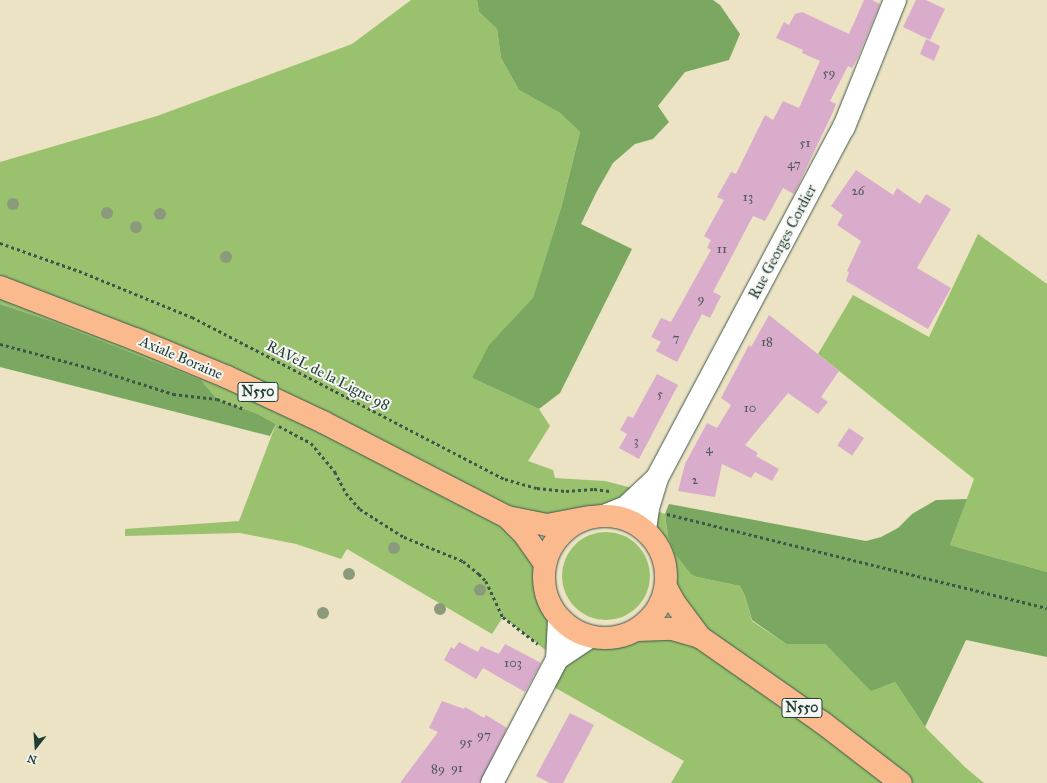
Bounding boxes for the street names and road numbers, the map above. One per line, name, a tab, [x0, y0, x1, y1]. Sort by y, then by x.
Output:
street label: Rue Georges Cordier	[745, 182, 821, 302]
street label: Axiale Boraine	[137, 332, 225, 384]
street label: RAVeL de la Ligne 98	[263, 337, 393, 415]
road number: N550	[237, 380, 279, 404]
road number: N550	[781, 696, 823, 720]

